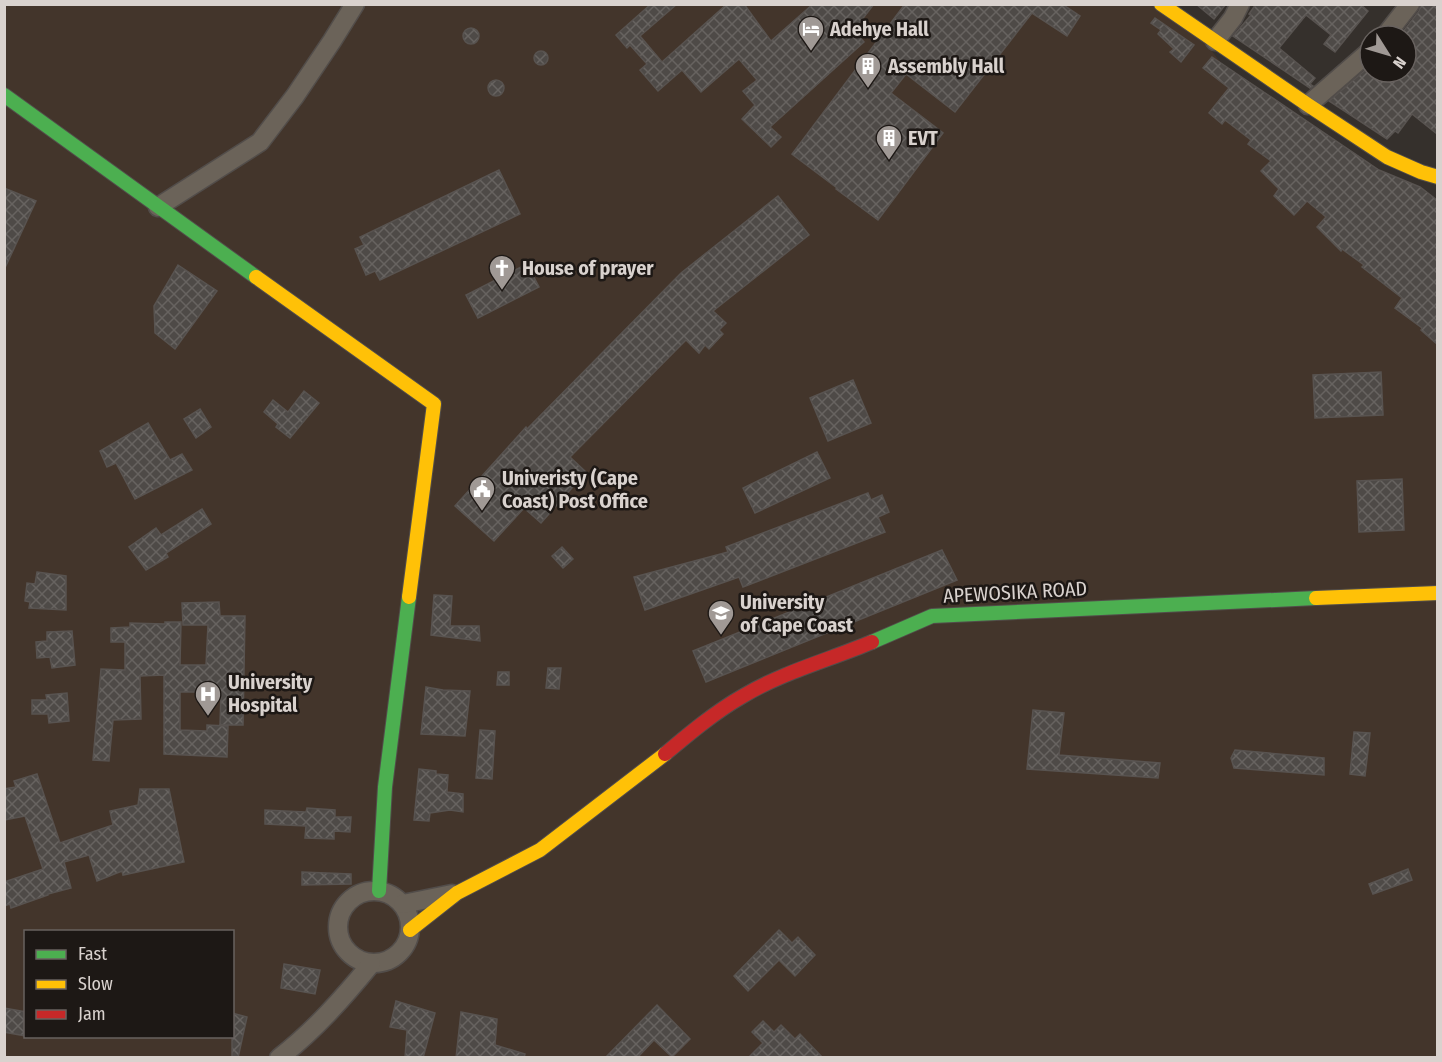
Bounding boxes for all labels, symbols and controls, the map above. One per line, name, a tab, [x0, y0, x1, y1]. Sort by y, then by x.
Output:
hotel icon: Adehye Hall	[796, 14, 826, 52]
place label: Adehye Hall	[829, 17, 929, 41]
north arrow	[1358, 24, 1418, 84]
building icon: Assembly Hall	[853, 51, 883, 89]
text: N	[1389, 53, 1410, 72]
place label: Assembly Hall	[887, 54, 1005, 78]
building icon: EVT	[874, 123, 904, 161]
place label: EVT	[908, 126, 938, 150]
church icon: House of prayer	[487, 253, 517, 291]
place label: House of prayer	[522, 256, 654, 280]
place label: Univeristy (Cape Coast) Post Office	[502, 466, 648, 513]
public building icon: Univeristy (Cape Coast) Post Office	[467, 474, 497, 512]
street label: APEWOSIKA ROAD	[942, 576, 1088, 608]
place label: University of Cape Coast	[740, 590, 854, 637]
school or university icon: University of Cape Coast	[706, 598, 736, 636]
place label: University Hospital	[228, 670, 313, 717]
hospital icon: University Hospital	[193, 679, 223, 717]
legend	[24, 930, 234, 1038]
text: Fast	[78, 943, 107, 965]
text: Slow	[78, 973, 113, 995]
text: Jam	[78, 1003, 106, 1025]

